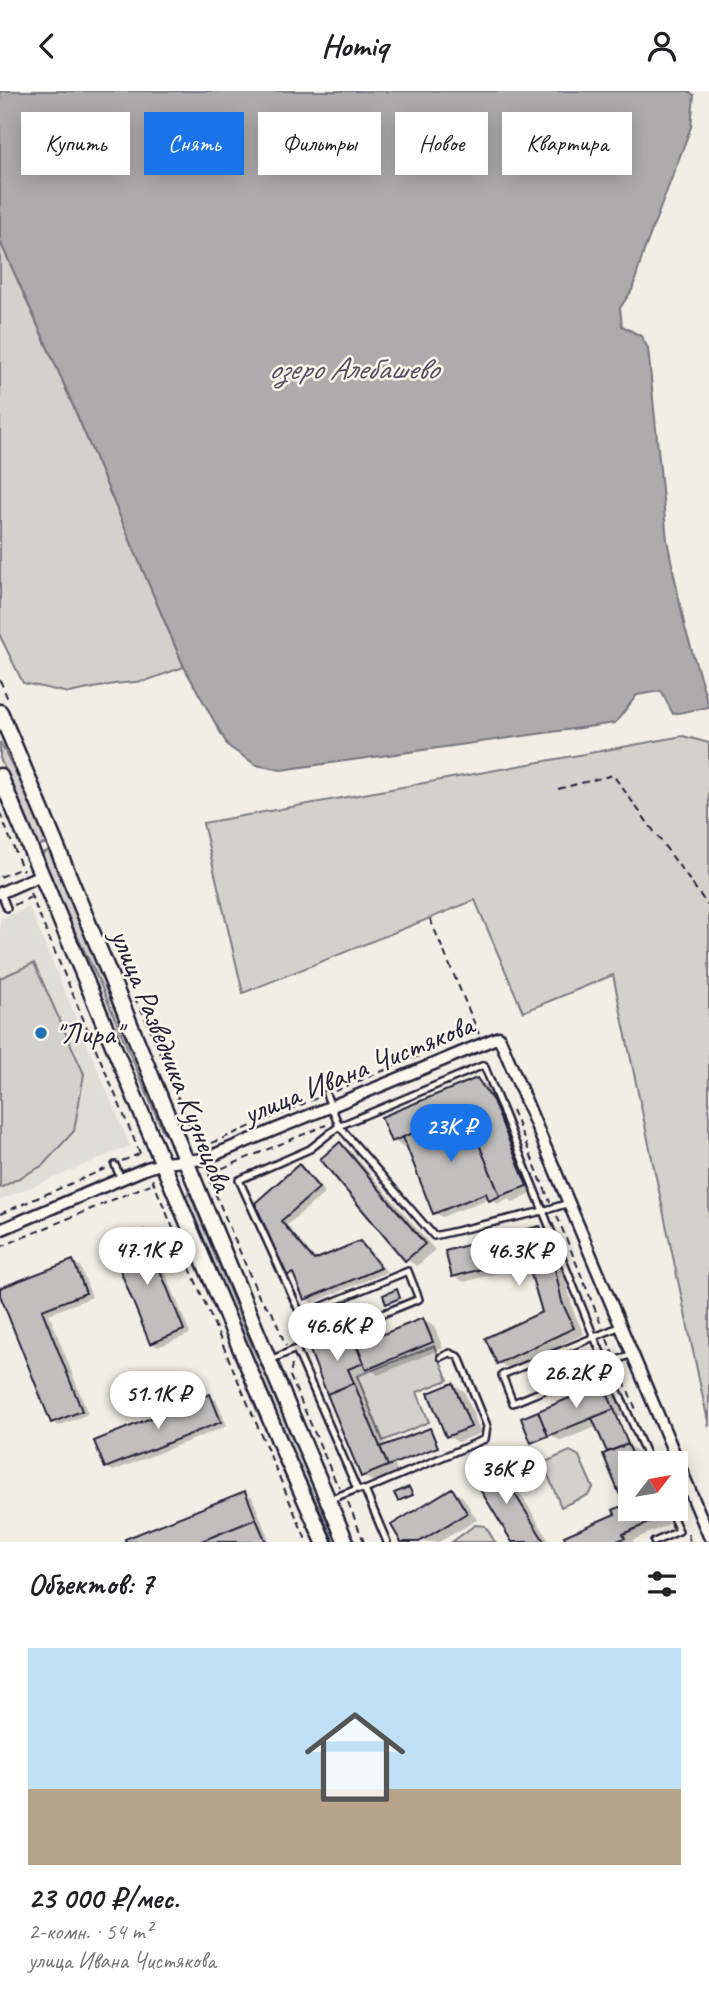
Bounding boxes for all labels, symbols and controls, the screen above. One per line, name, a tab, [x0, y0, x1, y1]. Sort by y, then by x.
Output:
text: Homiq	[321, 25, 388, 66]
icon: back	[28, 27, 66, 65]
icon: person	[643, 27, 681, 65]
chip: Купить	[21, 112, 130, 175]
chip: Снять	[144, 112, 244, 175]
chip: Фильтры	[258, 112, 381, 175]
chip: Новое	[395, 112, 488, 175]
chip: Квартира	[502, 112, 632, 175]
water label: озеро Алебашево	[268, 348, 442, 389]
street label: улица Разведчика Кузнецова	[101, 921, 243, 1199]
street label: улица Ивана Чистякова	[235, 1004, 481, 1133]
place label: "Лира"	[55, 1014, 128, 1052]
marker: "Лира"	[33, 1025, 49, 1041]
pin: 23K ₽	[402, 1105, 500, 1164]
text: 23K ₽	[426, 1112, 476, 1141]
pin: 47.1K ₽	[82, 1227, 212, 1287]
pin: 46.3K ₽	[454, 1229, 584, 1288]
text: 47.1K ₽	[115, 1235, 179, 1264]
text: 46.3K ₽	[486, 1236, 552, 1265]
pin: 46.6K ₽	[272, 1303, 402, 1363]
text: 46.6K ₽	[304, 1311, 370, 1340]
pin: 26.2K ₽	[511, 1351, 641, 1410]
text: 26.2K ₽	[543, 1358, 609, 1387]
pin: 51.1K ₽	[93, 1371, 223, 1431]
text: 51.1K ₽	[126, 1379, 190, 1408]
pin: 36K ₽	[457, 1447, 555, 1506]
north arrow	[618, 1451, 688, 1521]
map controls	[618, 1451, 688, 1521]
text: 36K ₽	[481, 1454, 531, 1483]
text: Объектов: 7	[28, 1565, 153, 1603]
icon: filters	[643, 1565, 681, 1603]
icon: home	[292, 1694, 418, 1820]
text: 23 000 ₽/мес.	[28, 1879, 179, 1917]
text: 2-комн. · 54 m²	[28, 1917, 152, 1946]
text: улица Ивана Чистякова	[28, 1946, 216, 1975]

